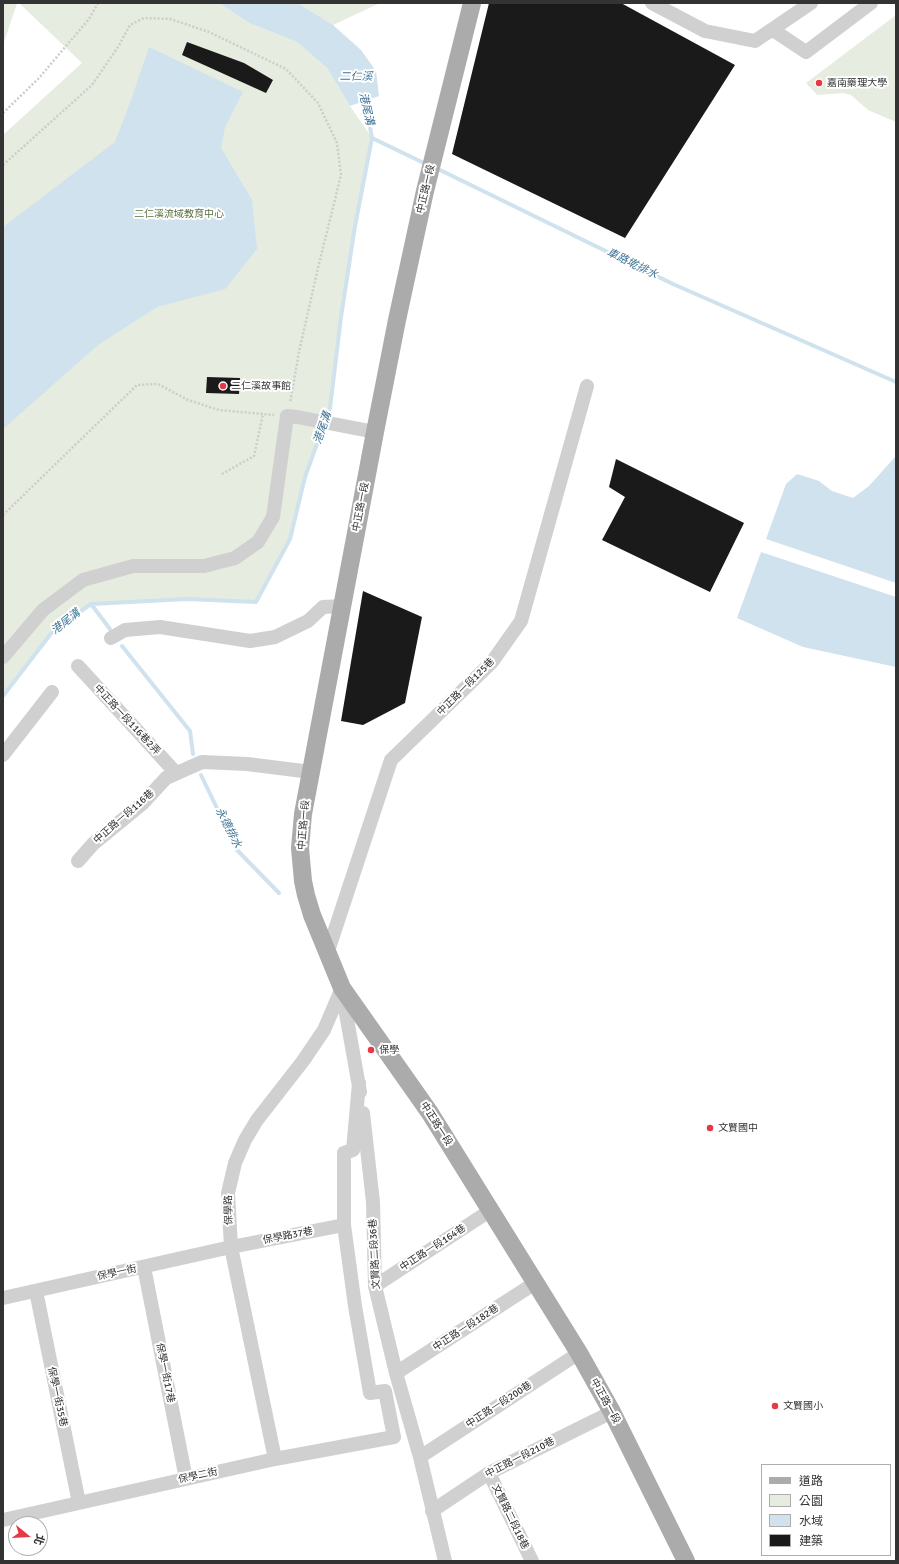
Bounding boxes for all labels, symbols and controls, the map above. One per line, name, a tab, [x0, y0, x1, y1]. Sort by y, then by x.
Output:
water label: 二仁溪	[340, 70, 372, 84]
place label: 嘉南藥理大學	[827, 77, 887, 89]
marker: 嘉南藥理大學	[814, 78, 824, 88]
water label: 港尾溝	[356, 91, 376, 127]
street label: 中正路一段	[415, 163, 437, 215]
park label: 二仁溪流域教育中心	[134, 208, 224, 220]
water label: 車路墘排水	[604, 246, 660, 282]
place label: 二仁溪故事館	[231, 380, 291, 392]
marker: 二仁溪故事館	[218, 381, 228, 391]
water label: 港尾溝	[311, 410, 335, 446]
street label: 中正路一段	[350, 481, 372, 533]
water label: 港尾溝	[49, 607, 83, 637]
street label: 中正路一段125巷	[435, 656, 497, 718]
street label: 中正路一段116巷2弄	[91, 682, 163, 758]
street label: 中正路一段116巷	[91, 787, 157, 847]
street label: 中正路一段	[296, 800, 312, 850]
water label: 永德排水	[212, 805, 244, 851]
place label: 保學	[379, 1044, 399, 1056]
marker: 保學	[366, 1045, 376, 1055]
street label: 中正路一段	[417, 1100, 455, 1148]
place label: 文賢國中	[718, 1122, 758, 1134]
marker: 文賢國中	[705, 1123, 715, 1133]
street label: 保學路	[223, 1195, 235, 1225]
street label: 文賢路二段36巷	[367, 1218, 383, 1290]
street label: 中正路一段164巷	[398, 1222, 468, 1274]
street label: 保學路37巷	[262, 1225, 314, 1247]
street label: 保學一街	[96, 1263, 138, 1283]
street label: 中正路一段182巷	[431, 1302, 501, 1354]
street label: 保學一街17巷	[153, 1342, 177, 1404]
street label: 保學一街35巷	[45, 1366, 69, 1428]
street label: 中正路一段	[588, 1376, 622, 1426]
street label: 中正路一段200巷	[464, 1379, 534, 1431]
place label: 文賢國小	[783, 1400, 823, 1412]
marker: 文賢國小	[770, 1401, 780, 1411]
street label: 中正路一段210巷	[483, 1435, 557, 1481]
legend	[761, 1464, 891, 1556]
street label: 保學二街	[177, 1466, 219, 1486]
text: 道路	[799, 1474, 823, 1489]
street label: 文賢路二段18巷	[489, 1483, 531, 1551]
text: 公園	[799, 1494, 823, 1509]
text: 水域	[799, 1514, 823, 1529]
north arrow	[8, 1516, 48, 1556]
text: 北	[31, 1532, 47, 1547]
text: 建築	[799, 1534, 823, 1549]

